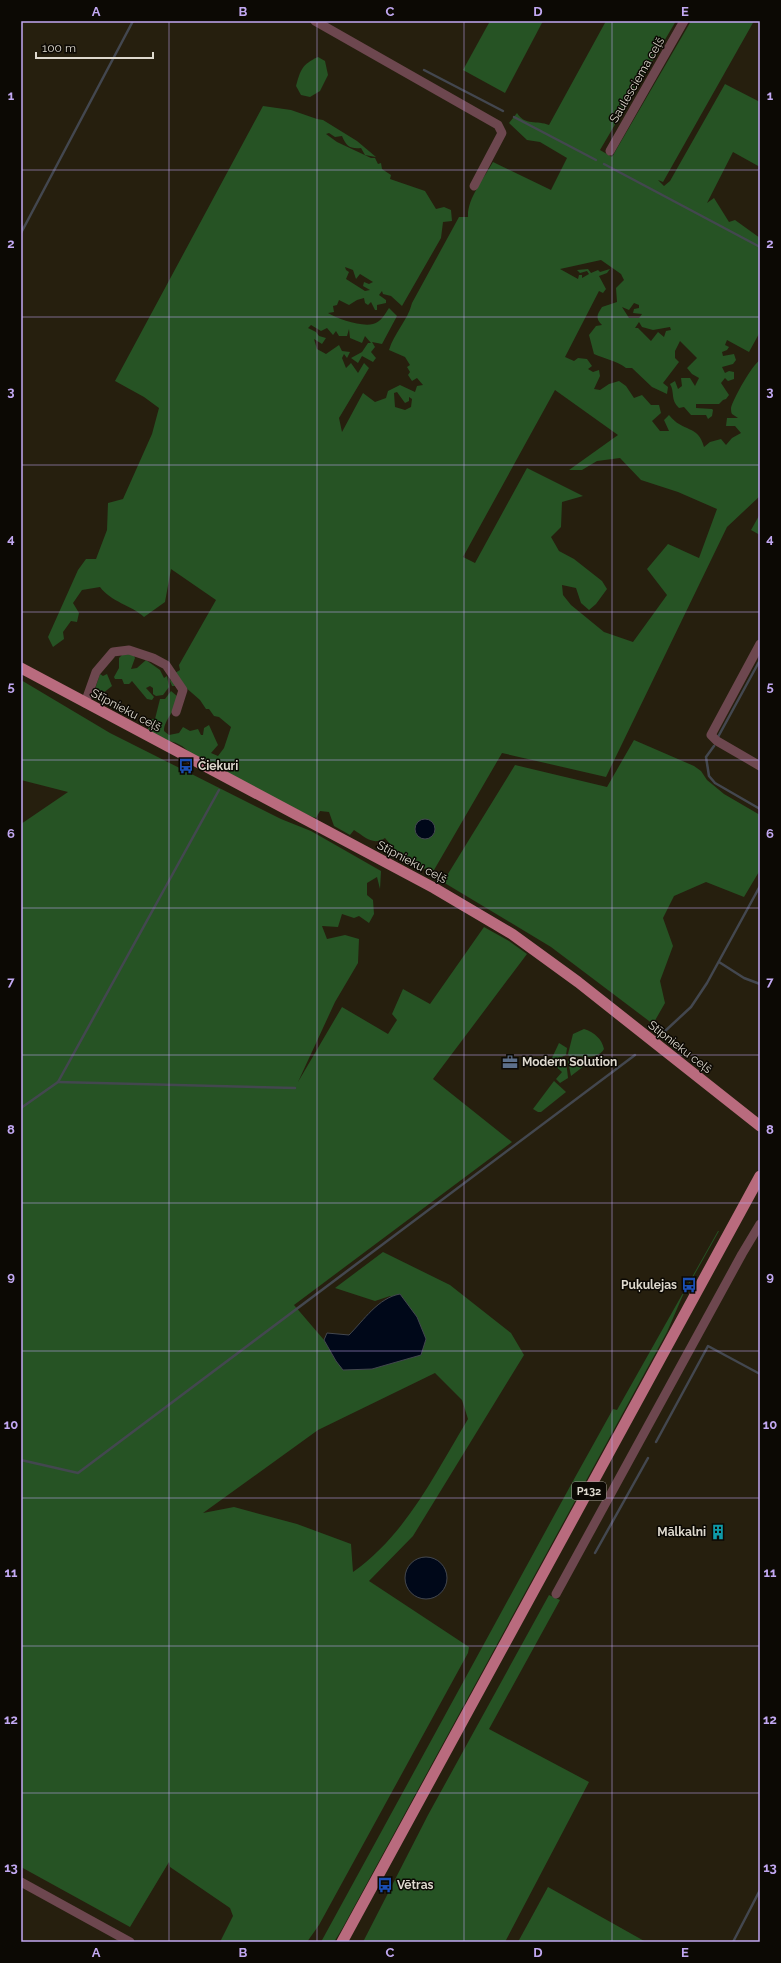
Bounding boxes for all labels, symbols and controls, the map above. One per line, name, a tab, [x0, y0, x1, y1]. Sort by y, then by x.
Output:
text: A	[92, 4, 101, 19]
text: B	[239, 4, 248, 19]
text: C	[386, 4, 395, 19]
text: D	[533, 4, 543, 19]
text: E	[681, 4, 689, 19]
scale bar	[36, 34, 153, 60]
street label: Saulesciema ceļš	[607, 35, 667, 125]
text: 100 m	[42, 41, 76, 55]
text: 1	[8, 88, 15, 103]
text: 1	[767, 88, 774, 103]
text: 2	[7, 236, 15, 251]
text: 2	[766, 236, 774, 251]
text: 3	[7, 384, 15, 399]
text: 3	[766, 384, 774, 399]
text: 4	[7, 531, 15, 546]
text: 4	[766, 531, 774, 546]
text: 5	[7, 679, 15, 694]
text: 5	[766, 679, 774, 694]
street label: Stīpnieku ceļš	[89, 686, 163, 734]
bus stop icon: Čiekuri	[177, 757, 195, 775]
place label: Čiekuri	[198, 757, 238, 773]
text: 6	[7, 826, 15, 841]
text: 6	[766, 826, 774, 841]
street label: Stīpnieku ceļš	[375, 838, 449, 886]
text: 7	[7, 974, 15, 989]
text: 7	[766, 974, 774, 989]
street label: Stīpnieku ceļš	[645, 1018, 715, 1076]
office icon: Modern Solution	[501, 1053, 519, 1071]
place label: Modern Solution	[522, 1055, 617, 1069]
text: 8	[7, 1122, 15, 1137]
text: 8	[766, 1122, 774, 1137]
text: 9	[7, 1269, 15, 1284]
text: 9	[766, 1269, 774, 1284]
bus stop icon: Puķulejas	[680, 1276, 698, 1294]
place label: Puķulejas	[621, 1278, 677, 1292]
text: 10	[4, 1417, 18, 1432]
text: 10	[763, 1417, 777, 1432]
road number: P132	[572, 1482, 606, 1500]
building icon: Mālkalni	[709, 1523, 727, 1541]
place label: Mālkalni	[657, 1525, 706, 1539]
text: 11	[5, 1565, 18, 1580]
text: 11	[764, 1565, 777, 1580]
text: 12	[4, 1712, 18, 1727]
text: 12	[763, 1712, 777, 1727]
text: 13	[4, 1860, 18, 1875]
text: 13	[763, 1860, 777, 1875]
bus stop icon: Vētras	[376, 1876, 394, 1894]
place label: Vētras	[397, 1878, 434, 1892]
text: A	[92, 1945, 101, 1960]
text: B	[239, 1945, 248, 1960]
text: C	[386, 1945, 395, 1960]
text: D	[533, 1945, 543, 1960]
text: E	[681, 1945, 689, 1960]

